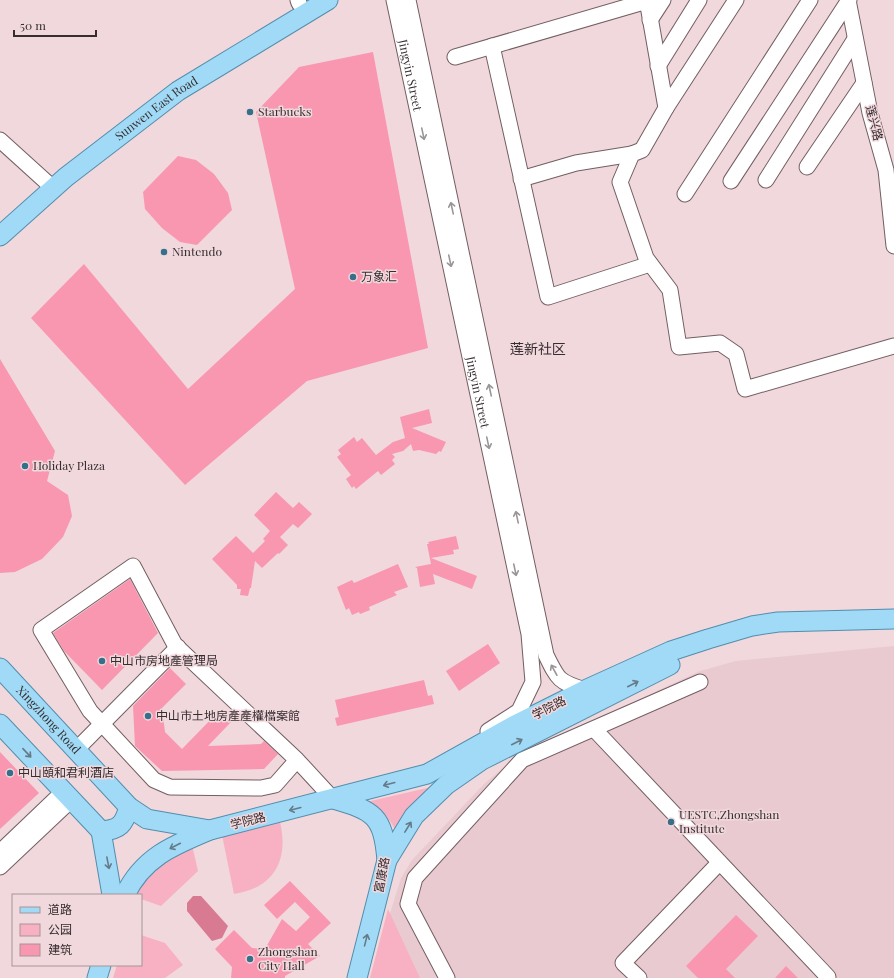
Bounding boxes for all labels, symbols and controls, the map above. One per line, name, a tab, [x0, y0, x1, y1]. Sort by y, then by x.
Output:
scale bar	[14, 12, 96, 38]
text: 50 m	[20, 17, 46, 33]
street label: Jingyin Street	[395, 37, 427, 113]
street label: Sunwen East Road	[111, 72, 200, 144]
place label: Starbucks	[258, 103, 311, 119]
street label: 莲兴路	[863, 103, 887, 142]
marker: Starbucks	[245, 107, 255, 117]
one-way arrow	[419, 127, 427, 140]
one-way arrow	[448, 202, 456, 215]
place label: Nintendo	[172, 243, 222, 259]
marker: Nintendo	[159, 247, 169, 257]
one-way arrow	[446, 254, 454, 267]
place label: 万象汇	[361, 268, 397, 284]
marker: 万象汇	[348, 272, 358, 282]
district label: 莲新社区	[510, 339, 566, 358]
street label: Jingyin Street	[463, 354, 494, 430]
one-way arrow	[486, 384, 494, 397]
one-way arrow	[485, 436, 493, 449]
place label: Holiday Plaza	[33, 457, 105, 473]
marker: Holiday Plaza	[20, 461, 30, 471]
one-way arrow	[512, 511, 520, 524]
one-way arrow	[512, 563, 520, 576]
place label: 中山市房地產管理局	[110, 652, 218, 668]
marker: 中山市房地產管理局	[97, 656, 107, 666]
one-way arrow	[549, 664, 557, 676]
one-way arrow	[627, 679, 639, 687]
street label: Xingzhong Road	[13, 682, 85, 757]
street label: 学院路	[529, 692, 568, 722]
place label: 中山市土地房產產權檔案館	[156, 707, 300, 723]
marker: 中山市土地房產產權檔案館	[143, 711, 153, 721]
one-way arrow	[511, 738, 523, 745]
one-way arrow	[22, 747, 31, 758]
place label: 中山頤和君利酒店	[18, 764, 114, 780]
marker: 中山頤和君利酒店	[5, 768, 15, 778]
one-way arrow	[383, 781, 396, 788]
one-way arrow	[289, 806, 302, 813]
place label: UESTC,Zhongshan Institute	[679, 806, 779, 836]
street label: 学院路	[228, 808, 267, 832]
marker: UESTC,Zhongshan Institute	[666, 817, 676, 827]
one-way arrow	[404, 821, 412, 833]
one-way arrow	[169, 842, 181, 850]
one-way arrow	[104, 856, 112, 869]
street label: 富康路	[370, 856, 392, 894]
legend	[12, 894, 142, 966]
text: 道路	[48, 901, 72, 917]
text: 公园	[48, 921, 72, 937]
one-way arrow	[363, 934, 371, 947]
text: 建筑	[48, 941, 72, 957]
place label: Zhongshan City Hall	[258, 943, 318, 973]
marker: Zhongshan City Hall	[245, 954, 255, 964]

